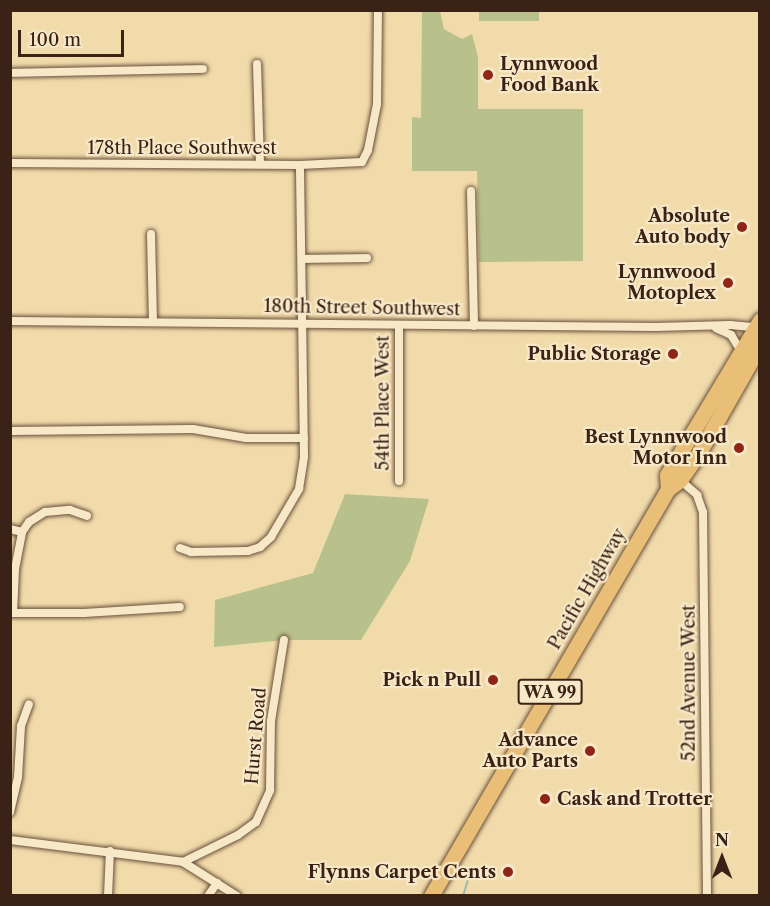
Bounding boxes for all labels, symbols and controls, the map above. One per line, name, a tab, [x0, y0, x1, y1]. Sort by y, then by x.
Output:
scale bar	[21, 18, 128, 56]
text: 100 m	[29, 29, 81, 51]
place label: Lynnwood Food Bank	[500, 54, 599, 97]
marker: Lynnwood Food Bank	[481, 68, 495, 82]
street label: 178th Place Southwest	[87, 137, 277, 159]
place label: Absolute Auto body	[635, 206, 730, 248]
marker: Absolute Auto body	[735, 220, 749, 234]
place label: Lynnwood Motoplex	[618, 262, 716, 304]
marker: Lynnwood Motoplex	[721, 276, 735, 290]
street label: 180th Street Southwest	[264, 295, 460, 321]
street label: 54th Place West	[372, 335, 394, 471]
place label: Public Storage	[528, 343, 661, 365]
marker: Public Storage	[666, 347, 680, 361]
place label: Best Lynnwood Motor Inn	[585, 427, 727, 470]
marker: Best Lynnwood Motor Inn	[732, 441, 746, 455]
street label: Pacific Highway	[544, 525, 630, 653]
street label: 52nd Avenue West	[678, 604, 700, 762]
place label: Pick n Pull	[382, 669, 481, 691]
marker: Pick n Pull	[486, 673, 500, 687]
road number: WA 99	[517, 679, 583, 705]
street label: Hurst Road	[241, 687, 271, 785]
place label: Advance Auto Parts	[482, 730, 578, 772]
marker: Advance Auto Parts	[583, 744, 597, 758]
place label: Cask and Trotter	[557, 788, 713, 810]
marker: Cask and Trotter	[538, 792, 552, 806]
north arrow	[692, 828, 752, 888]
text: N	[715, 830, 729, 850]
place label: Flynns Carpet Cents	[308, 861, 496, 883]
marker: Flynns Carpet Cents	[501, 865, 515, 879]

